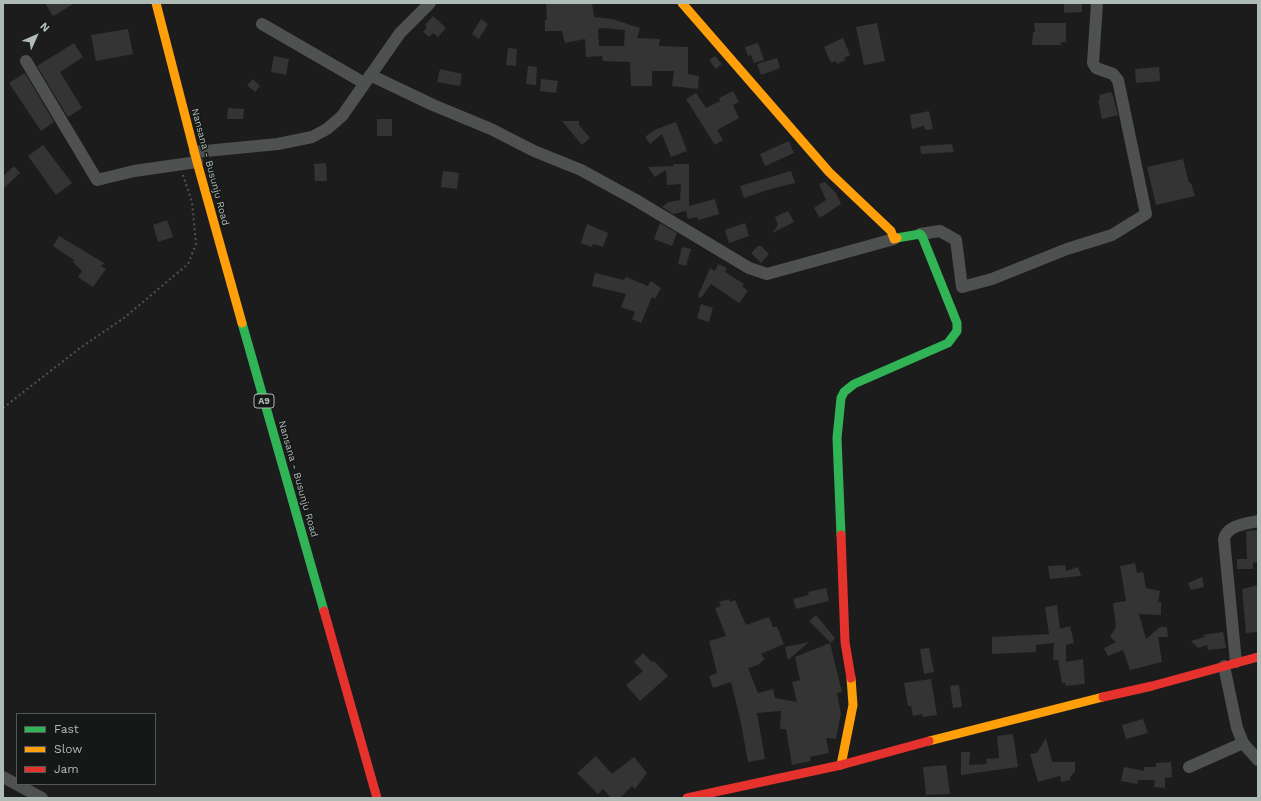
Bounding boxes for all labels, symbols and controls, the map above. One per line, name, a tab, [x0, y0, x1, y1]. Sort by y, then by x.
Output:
north arrow	[16, 16, 56, 56]
text: N	[37, 20, 52, 35]
street label: Nansana - Busunju Road	[189, 107, 231, 227]
road number: A9	[254, 394, 274, 408]
street label: Nansana - Busunju Road	[276, 419, 320, 539]
legend	[16, 713, 156, 785]
text: Fast	[54, 722, 79, 736]
text: Slow	[54, 742, 82, 756]
text: Jam	[54, 762, 79, 776]

